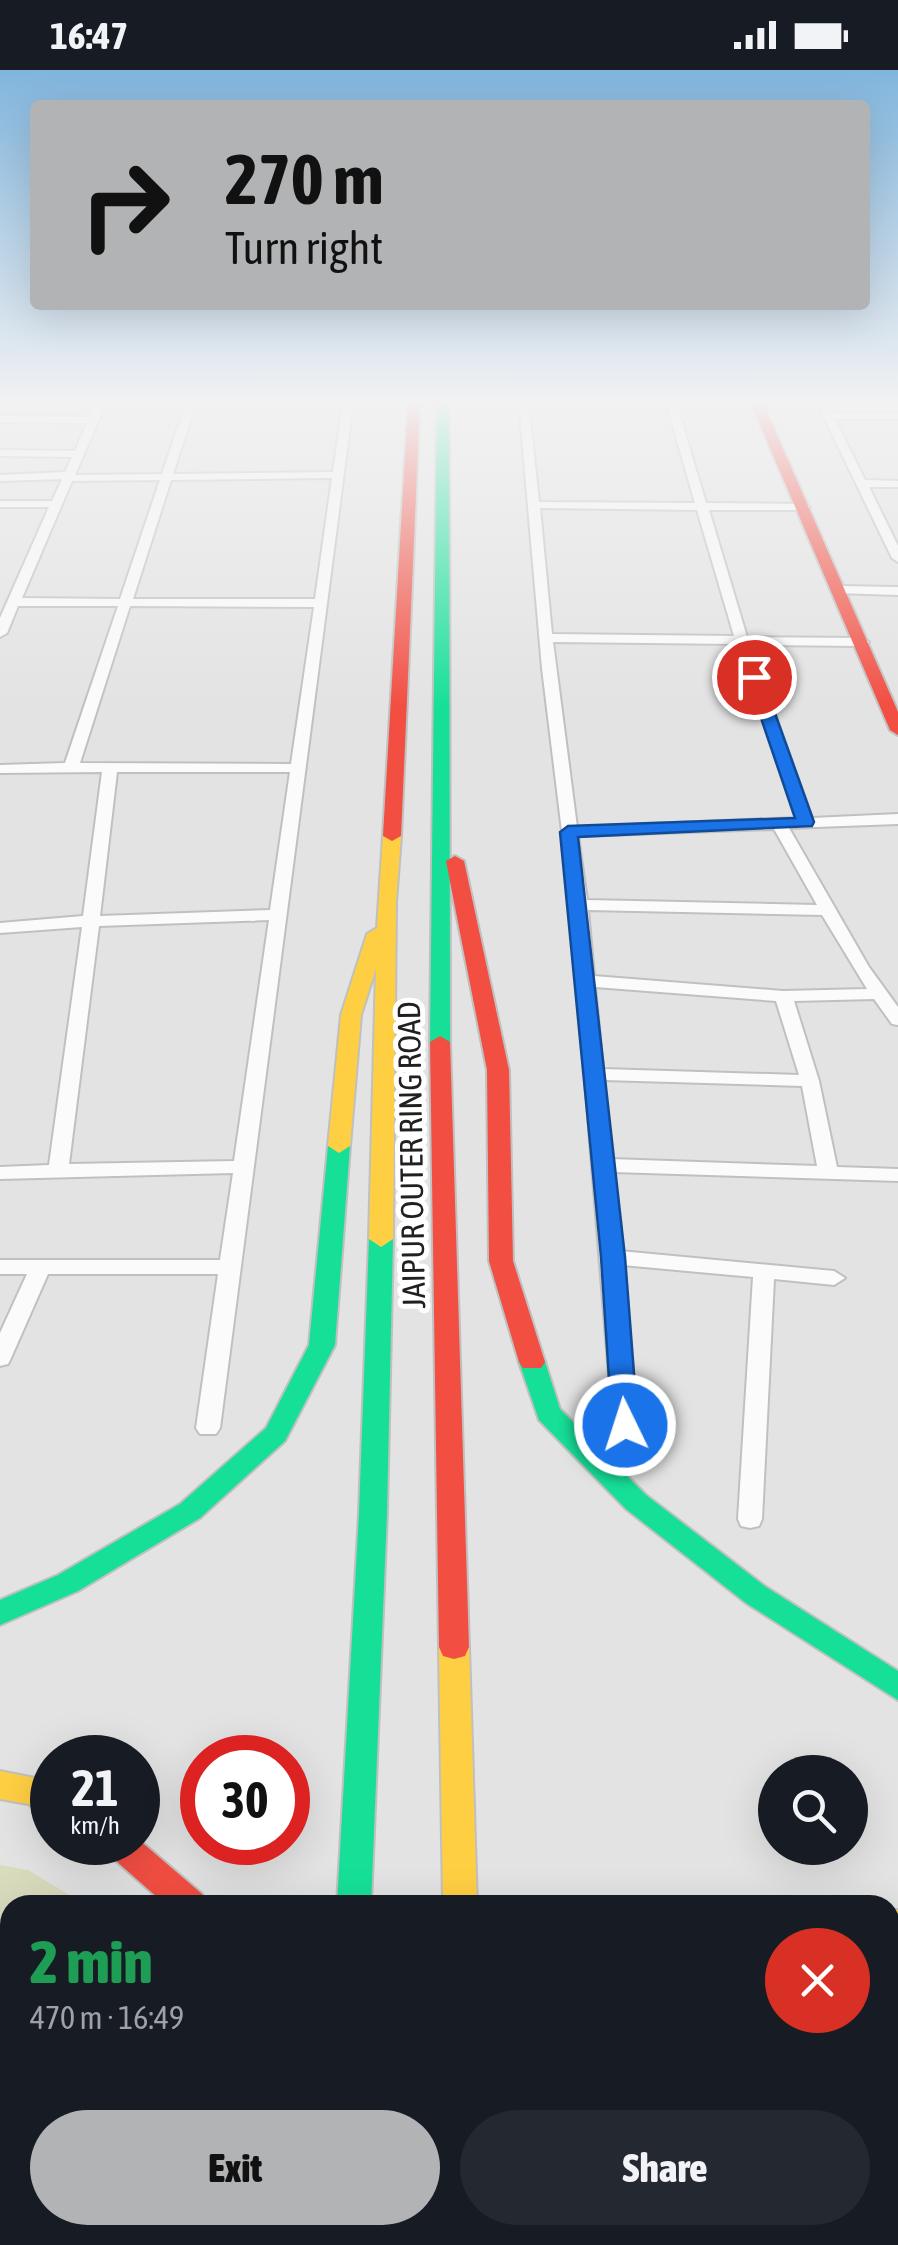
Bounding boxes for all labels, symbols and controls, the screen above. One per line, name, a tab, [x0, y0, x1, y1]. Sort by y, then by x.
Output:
text: 16:47	[50, 14, 128, 57]
text: 270 m	[225, 139, 384, 219]
icon: right	[60, 140, 190, 270]
text: Turn right	[225, 222, 383, 274]
pin	[712, 635, 797, 720]
icon: arrive	[727, 650, 782, 705]
street label: JAIPUR OUTER RING ROAD	[390, 1001, 432, 1309]
position arrow	[573, 1373, 677, 1477]
speed limit sign: 30	[180, 1735, 310, 1865]
map controls	[758, 1755, 868, 1865]
button: search	[758, 1755, 868, 1865]
text: 21	[71, 1759, 118, 1817]
text: km/h	[70, 1811, 120, 1839]
text: 2 min	[30, 1927, 153, 1996]
button: close	[765, 1928, 870, 2033]
text: 470 m · 16:49	[30, 1999, 184, 2036]
button: Exit	[30, 2110, 440, 2225]
button: Share	[460, 2110, 870, 2225]

